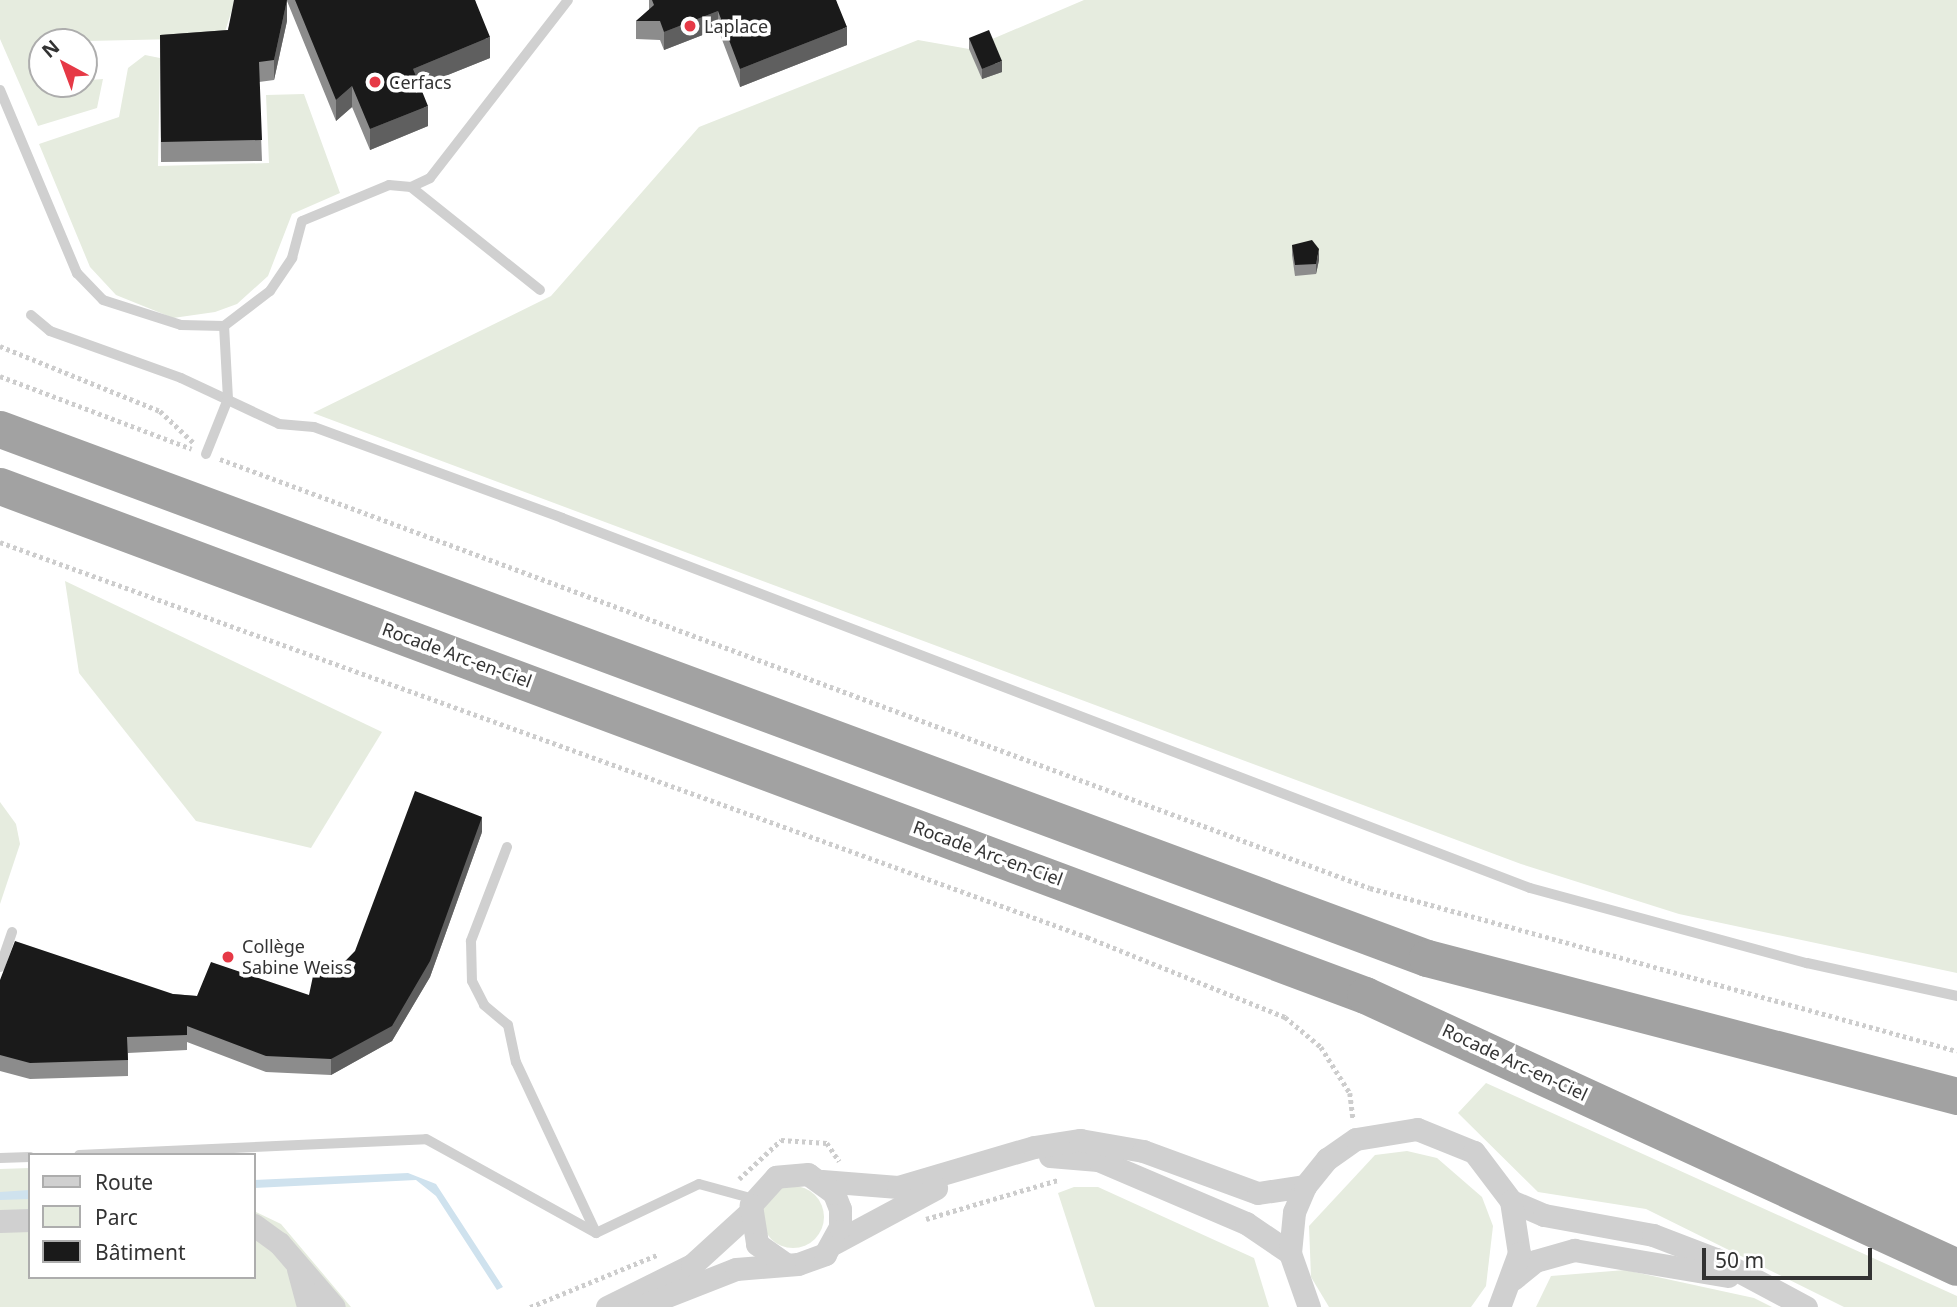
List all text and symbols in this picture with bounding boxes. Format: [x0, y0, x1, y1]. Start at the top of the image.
place label: Laplace [704, 15, 768, 37]
marker: Laplace [682, 18, 698, 34]
north arrow [28, 28, 98, 98]
text: N [36, 34, 65, 64]
place label: Cerfacs [389, 71, 452, 93]
marker: Cerfacs [367, 74, 383, 90]
street label: Rocade Arc-en-Ciel [379, 618, 535, 692]
street label: Rocade Arc-en-Ciel [910, 816, 1066, 890]
place label: Collège Sabine Weiss [242, 936, 352, 978]
marker: Collège Sabine Weiss [220, 949, 236, 965]
street label: Rocade Arc-en-Ciel [1439, 1019, 1591, 1105]
legend [28, 1153, 256, 1279]
text: Route [95, 1168, 153, 1196]
text: Parc [95, 1203, 138, 1231]
scale bar [1705, 1234, 1875, 1278]
text: Bâtiment [95, 1238, 185, 1266]
text: 50 m [1715, 1246, 1764, 1274]

